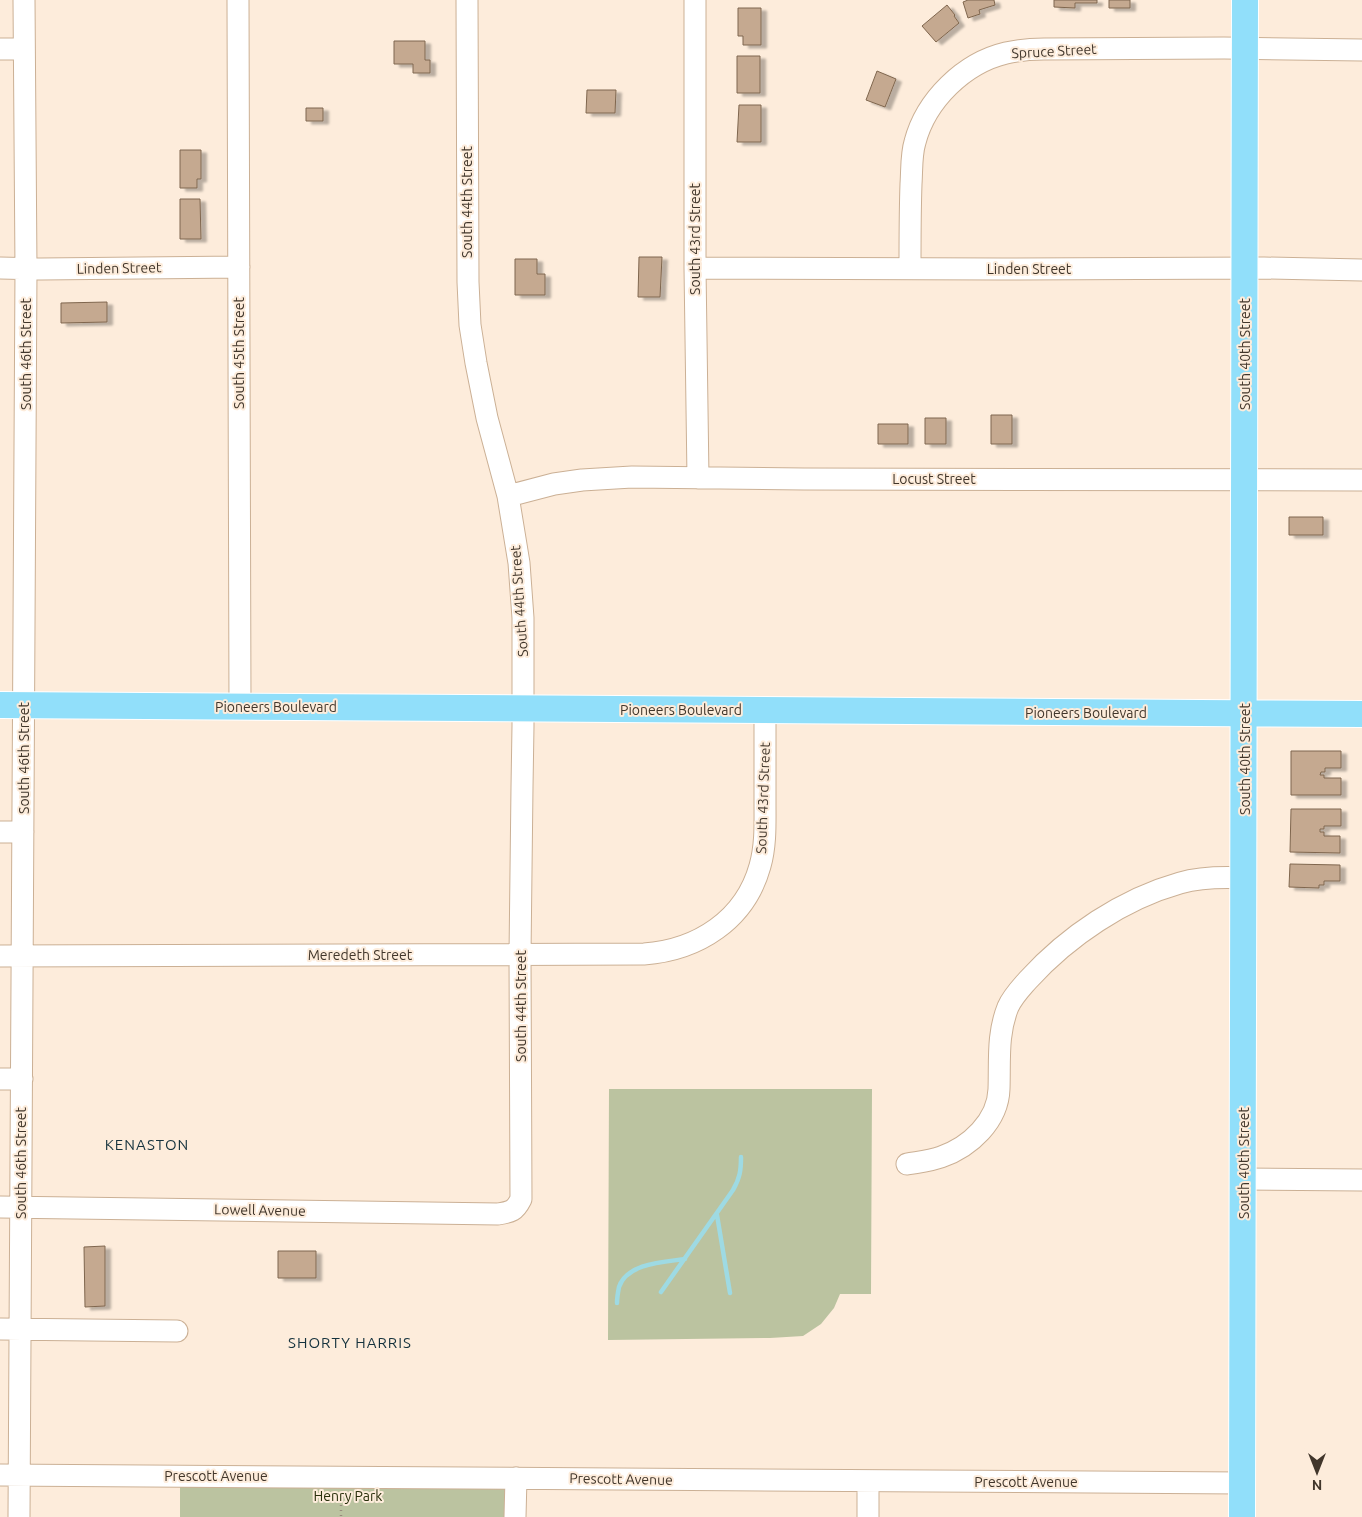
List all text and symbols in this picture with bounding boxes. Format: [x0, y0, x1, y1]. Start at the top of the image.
street label: Spruce Street [1011, 41, 1098, 61]
street label: South 44th Street [459, 146, 475, 258]
street label: South 43rd Street [687, 183, 703, 295]
street label: Linden Street [76, 259, 162, 277]
street label: Linden Street [987, 261, 1072, 277]
street label: South 45th Street [231, 297, 247, 409]
street label: South 46th Street [18, 298, 34, 410]
street label: South 40th Street [1237, 298, 1253, 410]
street label: Locust Street [892, 471, 976, 487]
street label: South 44th Street [507, 544, 531, 657]
street label: Pioneers Boulevard [215, 699, 337, 715]
street label: South 46th Street [16, 702, 32, 814]
street label: Pioneers Boulevard [620, 702, 742, 718]
street label: South 40th Street [1237, 703, 1253, 815]
street label: Pioneers Boulevard [1025, 705, 1147, 721]
street label: South 43rd Street [753, 741, 773, 854]
street label: Meredeth Street [308, 947, 413, 963]
street label: South 44th Street [513, 950, 529, 1062]
street label: South 46th Street [13, 1107, 29, 1219]
street label: South 40th Street [1236, 1107, 1252, 1219]
district label: KENASTON [105, 1136, 189, 1153]
street label: Lowell Avenue [214, 1201, 306, 1219]
district label: SHORTY HARRIS [288, 1334, 412, 1351]
north arrow [1292, 1447, 1342, 1497]
street label: Prescott Avenue [164, 1468, 268, 1484]
street label: Prescott Avenue [569, 1470, 673, 1488]
street label: Prescott Avenue [974, 1474, 1078, 1490]
text: N [1312, 1477, 1322, 1493]
park label: Henry Park [314, 1488, 382, 1504]

